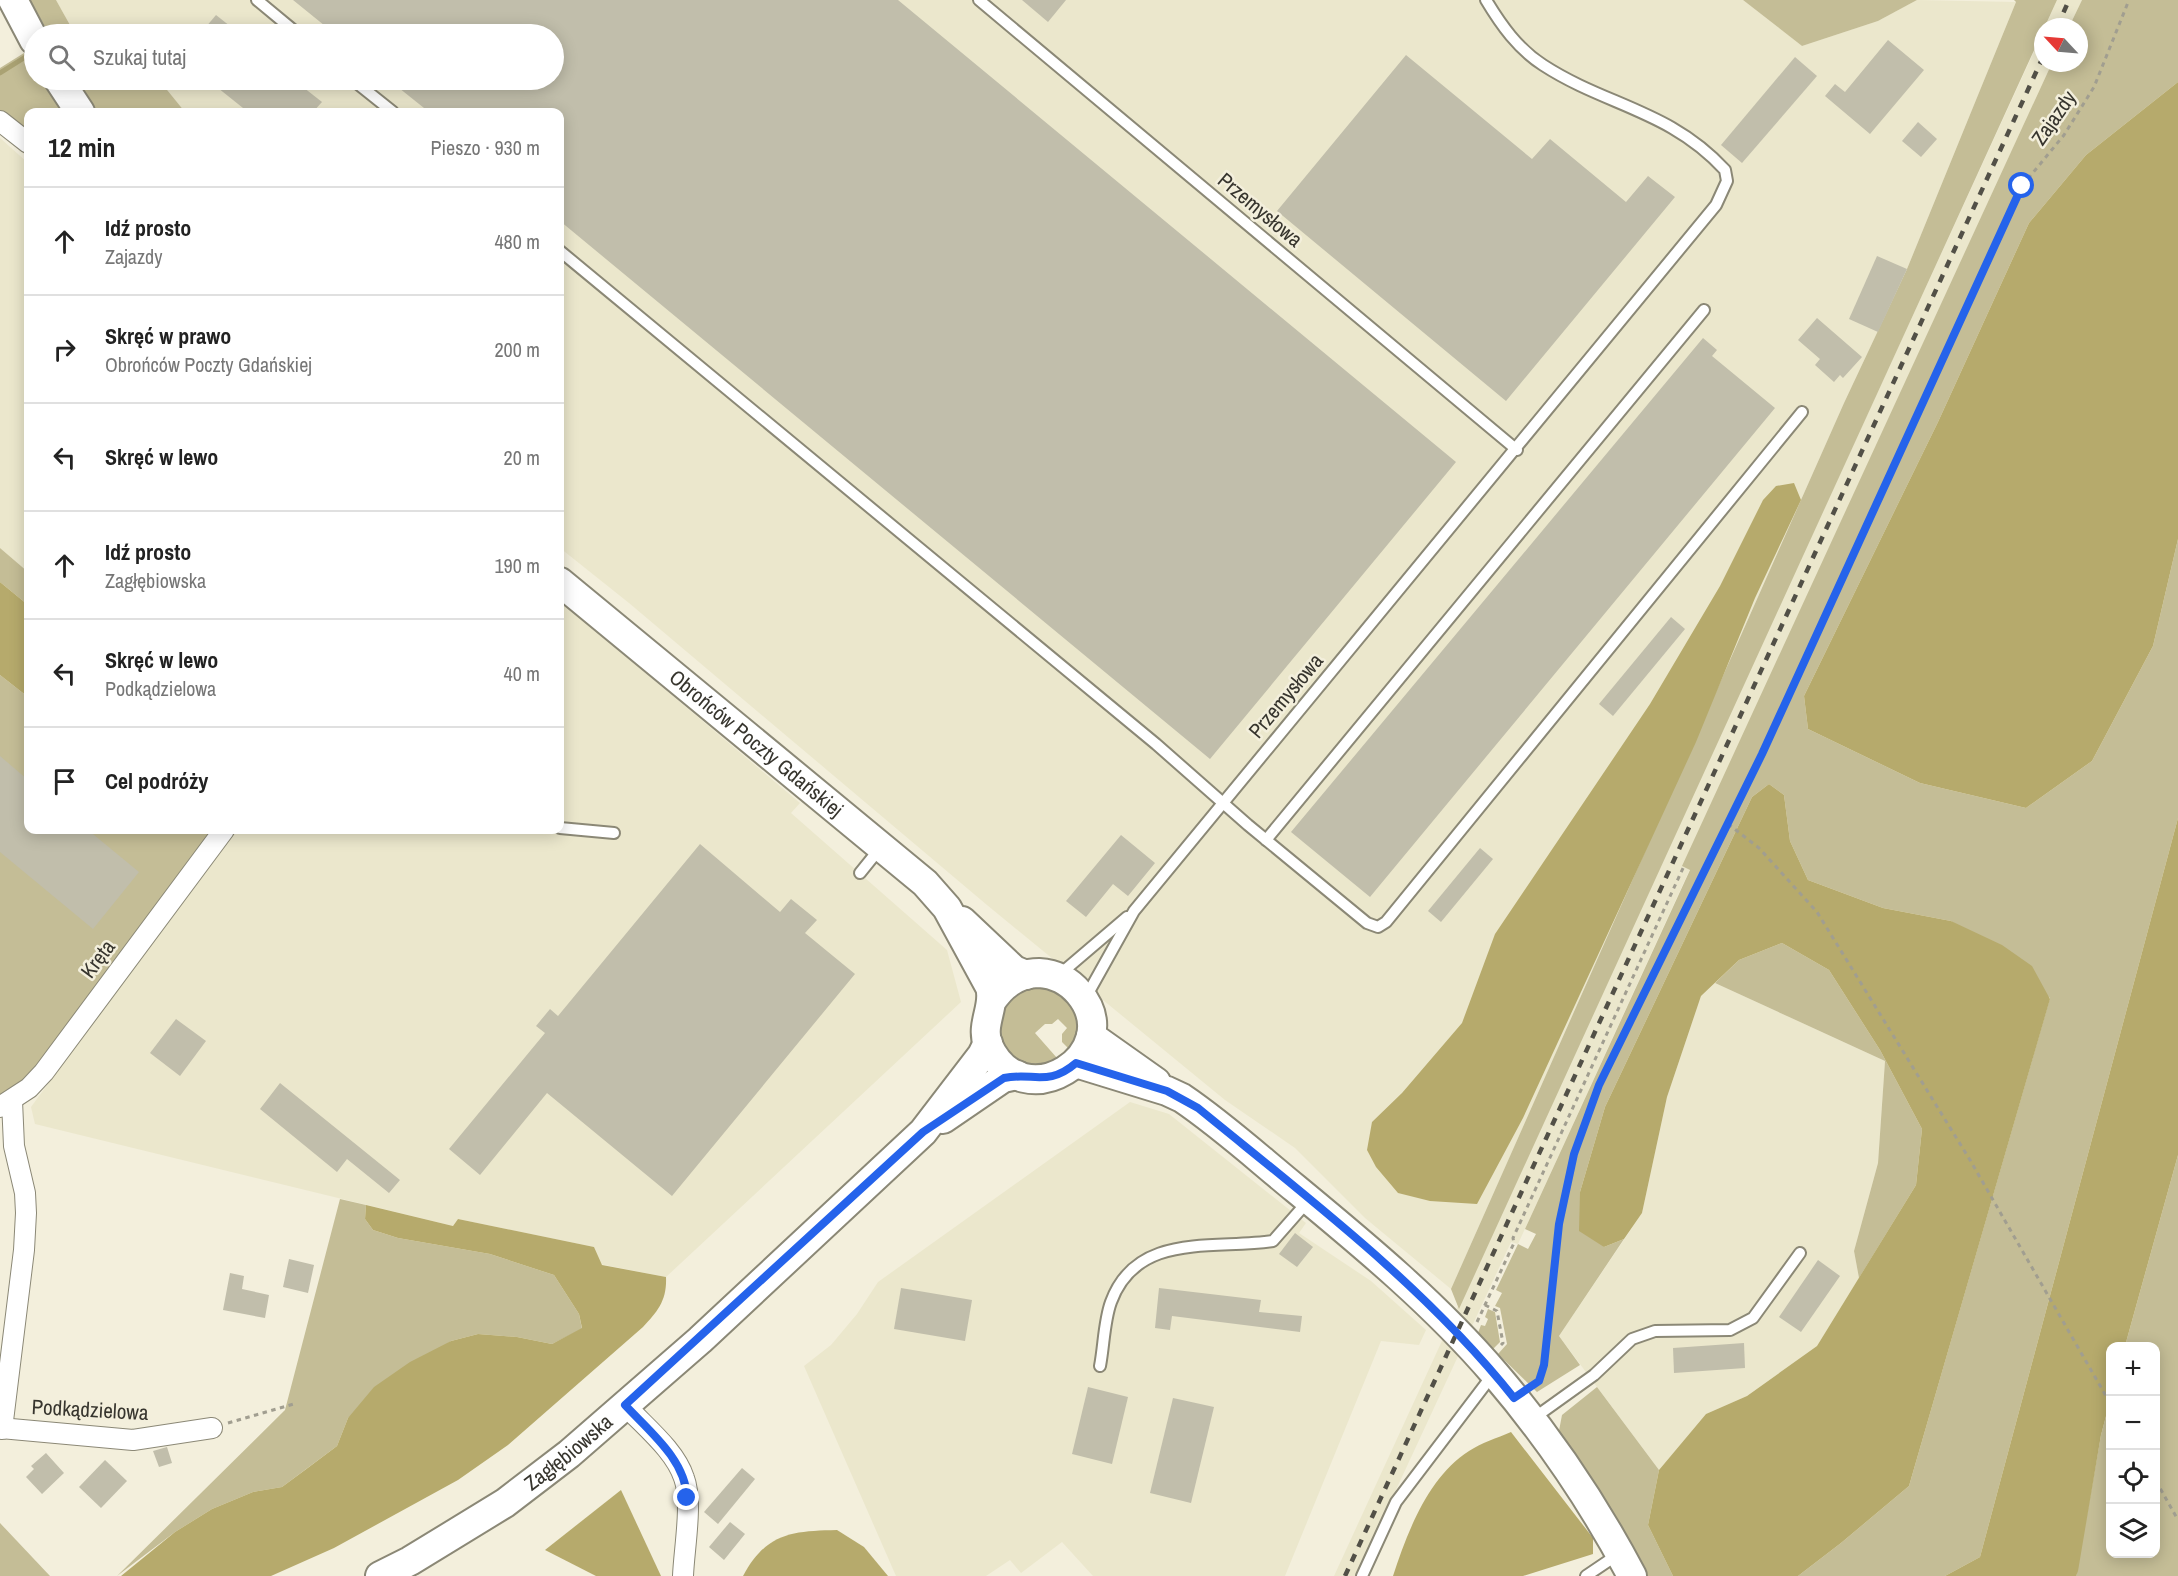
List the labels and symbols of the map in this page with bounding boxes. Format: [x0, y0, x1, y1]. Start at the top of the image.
north arrow [2034, 18, 2088, 72]
street label: Zajazdy [2024, 84, 2083, 151]
street label: Przemysłowa [1212, 166, 1309, 254]
route start [2008, 172, 2034, 198]
street label: Przemysłowa [1242, 647, 1330, 744]
street label: Obrońców Poczty Gdańskiej [663, 663, 849, 824]
street label: Kręta [74, 933, 122, 984]
street label: Podkądzielowa [31, 1392, 150, 1427]
street label: Zagłębiowska [518, 1407, 619, 1497]
route end [673, 1484, 699, 1510]

